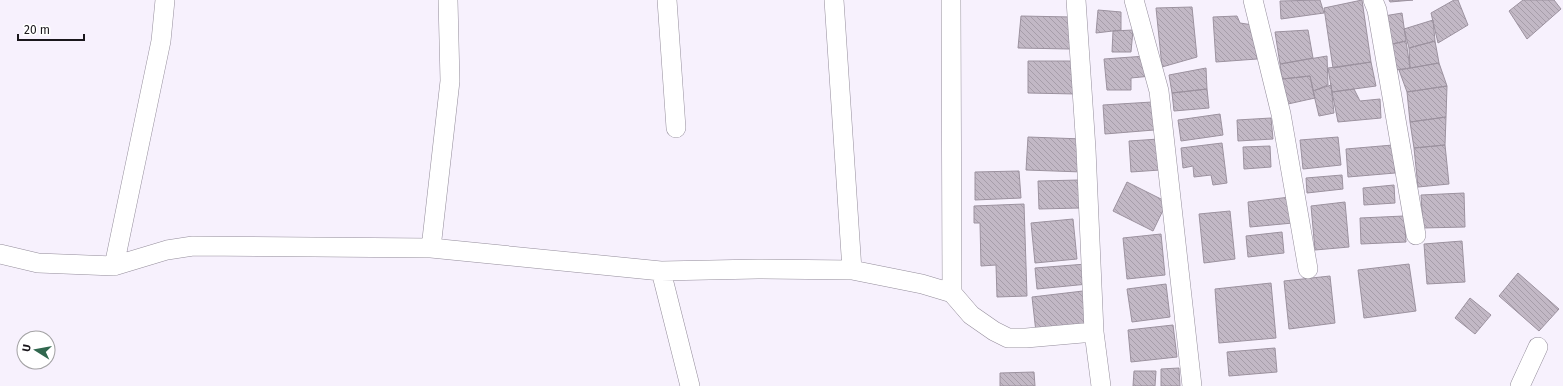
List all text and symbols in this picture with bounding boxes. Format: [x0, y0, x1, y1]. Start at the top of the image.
scale bar [18, 16, 84, 42]
text: 20 m [24, 23, 50, 37]
north arrow [16, 330, 56, 370]
text: U [20, 343, 34, 353]

